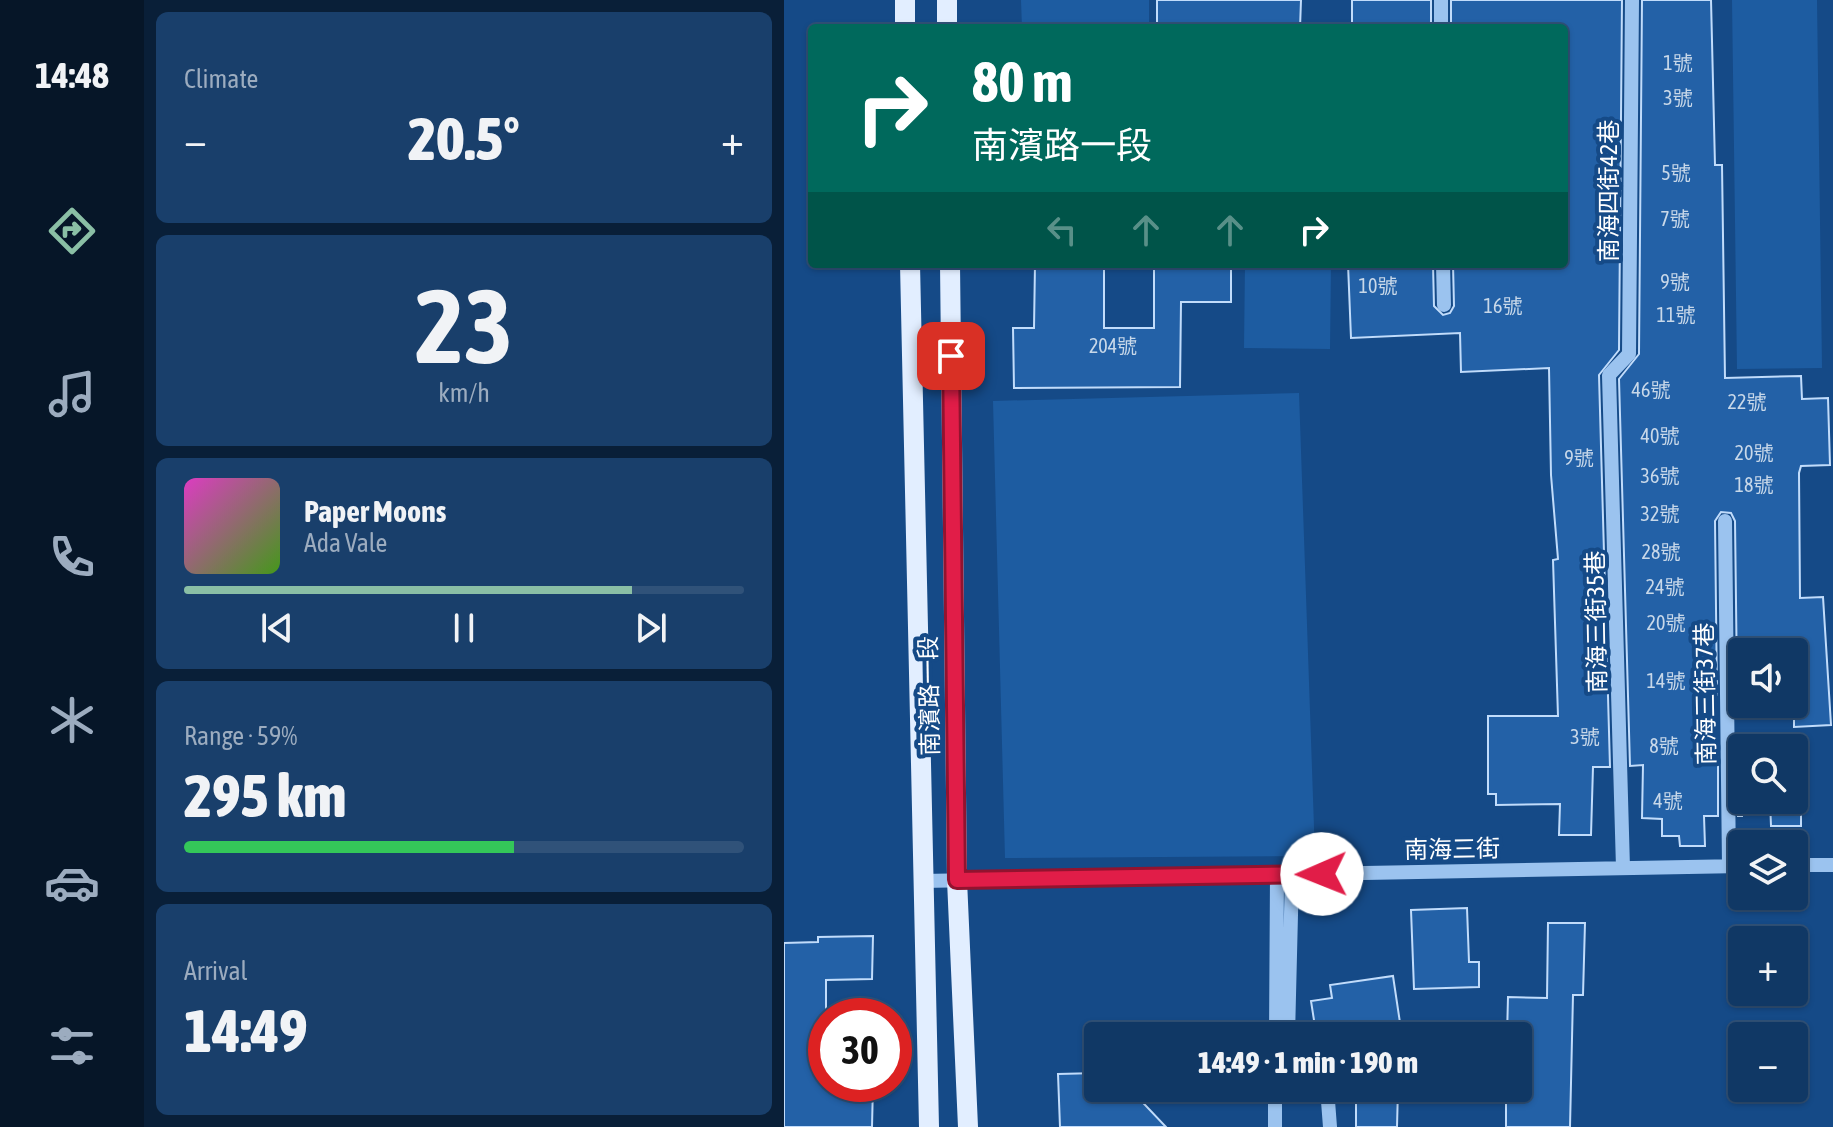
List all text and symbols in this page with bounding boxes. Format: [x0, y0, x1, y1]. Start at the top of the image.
text: 80 m [972, 50, 1073, 114]
house number: 1號 [1663, 51, 1693, 74]
text: 14:48 [35, 54, 109, 96]
icon: right [840, 56, 944, 160]
text: Climate [184, 64, 258, 94]
house number: 3號 [1663, 86, 1693, 109]
text: 20.5° [408, 104, 520, 173]
text: − [184, 114, 207, 164]
text: + [721, 114, 744, 164]
street label: 南海四街42巷 [1595, 120, 1622, 262]
text: 南濱路一段 [972, 124, 1152, 166]
house number: 5號 [1661, 161, 1691, 184]
icon: directions [44, 203, 100, 259]
house number: 7號 [1660, 207, 1690, 230]
icon: left [1040, 208, 1084, 252]
icon: ahead [1124, 208, 1168, 252]
icon: ahead [1208, 208, 1252, 252]
icon: right [1292, 208, 1336, 252]
text: 23 [415, 266, 513, 385]
house number: 9號 [1660, 270, 1690, 293]
house number: 10號 [1359, 274, 1397, 297]
house number: 16號 [1484, 294, 1522, 317]
house number: 11號 [1657, 303, 1695, 326]
pin [917, 322, 985, 390]
icon: arrive [929, 334, 973, 378]
house number: 204號 [1089, 334, 1137, 357]
icon: music [44, 366, 100, 422]
text: km/h [438, 378, 490, 408]
house number: 46號 [1632, 378, 1670, 401]
house number: 22號 [1728, 390, 1766, 413]
house number: 40號 [1641, 424, 1679, 447]
house number: 20號 [1735, 441, 1773, 464]
house number: 9號 [1564, 446, 1594, 469]
house number: 36號 [1641, 464, 1679, 487]
house number: 18號 [1735, 473, 1773, 496]
text: Paper Moons [304, 494, 446, 528]
house number: 32號 [1641, 502, 1679, 525]
text: Ada Vale [304, 528, 387, 558]
icon: phone [44, 529, 100, 585]
house number: 28號 [1642, 540, 1680, 563]
street label: 南海三街35巷 [1581, 550, 1611, 694]
house number: 24號 [1646, 575, 1684, 598]
icon: previous [255, 606, 299, 650]
icon: pause [442, 606, 486, 650]
icon: next [629, 606, 673, 650]
house number: 20號 [1647, 611, 1685, 634]
street label: 南海三街37巷 [1690, 622, 1720, 766]
street label: 南濱路一段 [914, 636, 944, 756]
map controls [1728, 638, 1808, 1102]
button: sound [1728, 638, 1808, 718]
house number: 14號 [1647, 669, 1685, 692]
icon: climate [44, 692, 100, 748]
text: Range · 59% [184, 721, 297, 751]
house number: 3號 [1570, 725, 1600, 748]
house number: 8號 [1649, 734, 1679, 757]
button: search [1728, 734, 1808, 814]
text: 295 km [184, 761, 346, 830]
house number: 4號 [1653, 789, 1683, 812]
button: layers [1728, 830, 1808, 910]
position arrow [1280, 832, 1364, 916]
street label: 南海三街 [1404, 835, 1500, 863]
icon: car [44, 855, 100, 911]
button: + [1728, 926, 1808, 1006]
text: Arrival [184, 956, 248, 986]
text: 14:49 [184, 996, 307, 1065]
speed limit sign: 30 [808, 998, 912, 1102]
icon: filters [44, 1018, 100, 1074]
button: − [1728, 1022, 1808, 1102]
text: 14:49 · 1 min · 190 m [1198, 1045, 1418, 1079]

